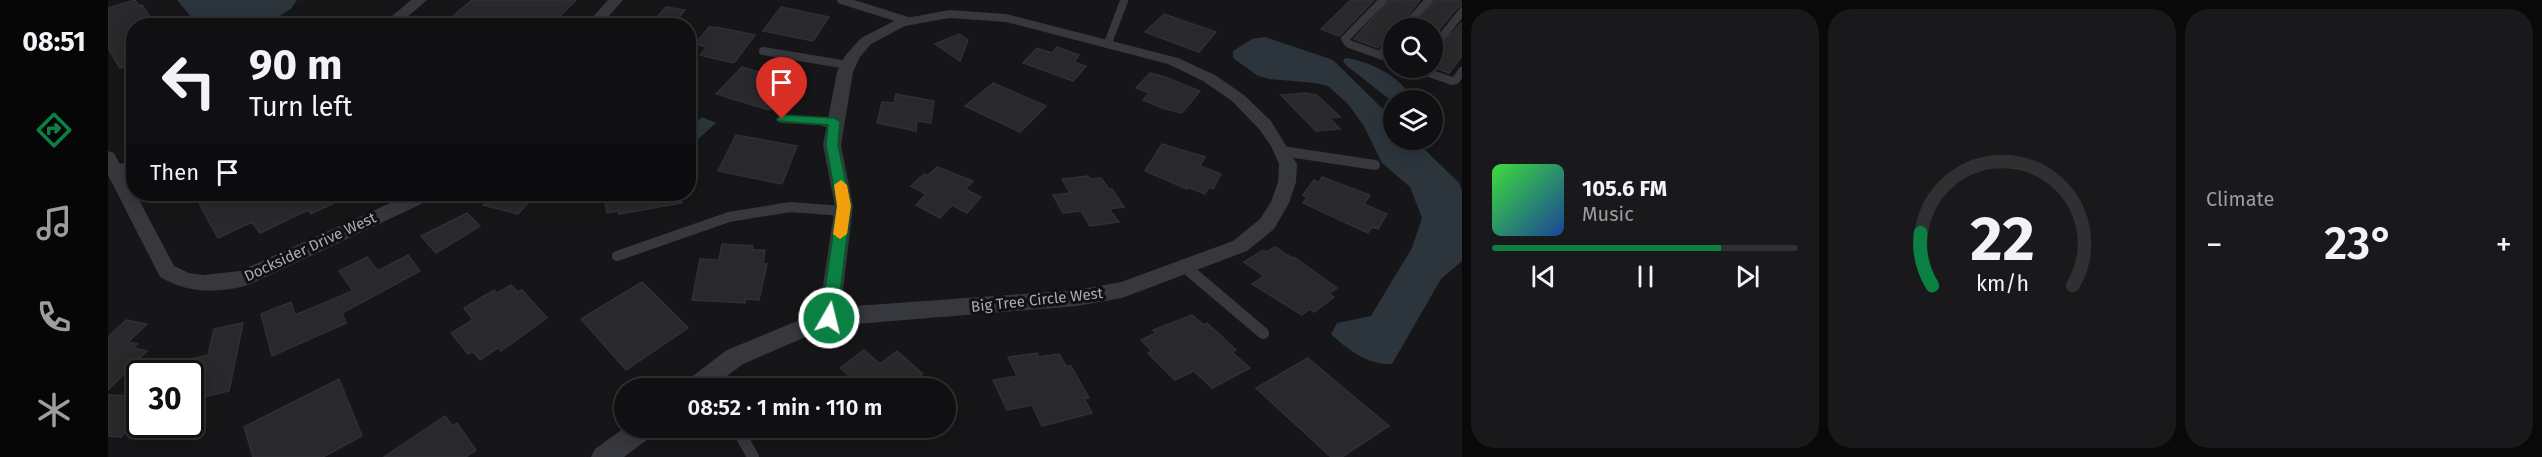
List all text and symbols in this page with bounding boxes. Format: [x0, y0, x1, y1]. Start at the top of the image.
map controls [1383, 18, 1443, 150]
button: search [1383, 18, 1443, 78]
text: 08:51 [22, 26, 86, 58]
text: 90 m [249, 40, 343, 90]
icon: left [150, 42, 228, 120]
pin [756, 57, 807, 119]
icon: arrive [765, 66, 798, 99]
button: layers [1383, 90, 1443, 150]
text: Turn left [249, 91, 352, 123]
icon: directions [33, 109, 75, 151]
icon: arrive [211, 156, 244, 189]
text: Then [150, 159, 199, 186]
text: 105.6 FM [1582, 175, 1667, 202]
text: Climate [2206, 187, 2274, 211]
icon: music [33, 202, 75, 244]
text: Music [1582, 202, 1634, 226]
text: 22 [1970, 202, 2034, 277]
street label: Docksider Drive West [241, 208, 379, 285]
text: 23° [2324, 217, 2394, 271]
text: − [2206, 225, 2223, 265]
text: + [2496, 225, 2512, 265]
icon: previous [1527, 260, 1560, 293]
icon: pause [1629, 260, 1662, 293]
icon: next [1731, 260, 1764, 293]
text: km/h [1975, 271, 2029, 297]
street label: Big Tree Circle West [970, 284, 1104, 316]
position arrow [797, 286, 861, 350]
icon: phone [33, 296, 75, 338]
speed limit sign: 30 [126, 360, 204, 438]
icon: climate [33, 389, 75, 431]
text: 08:52 · 1 min · 110 m [688, 394, 882, 421]

